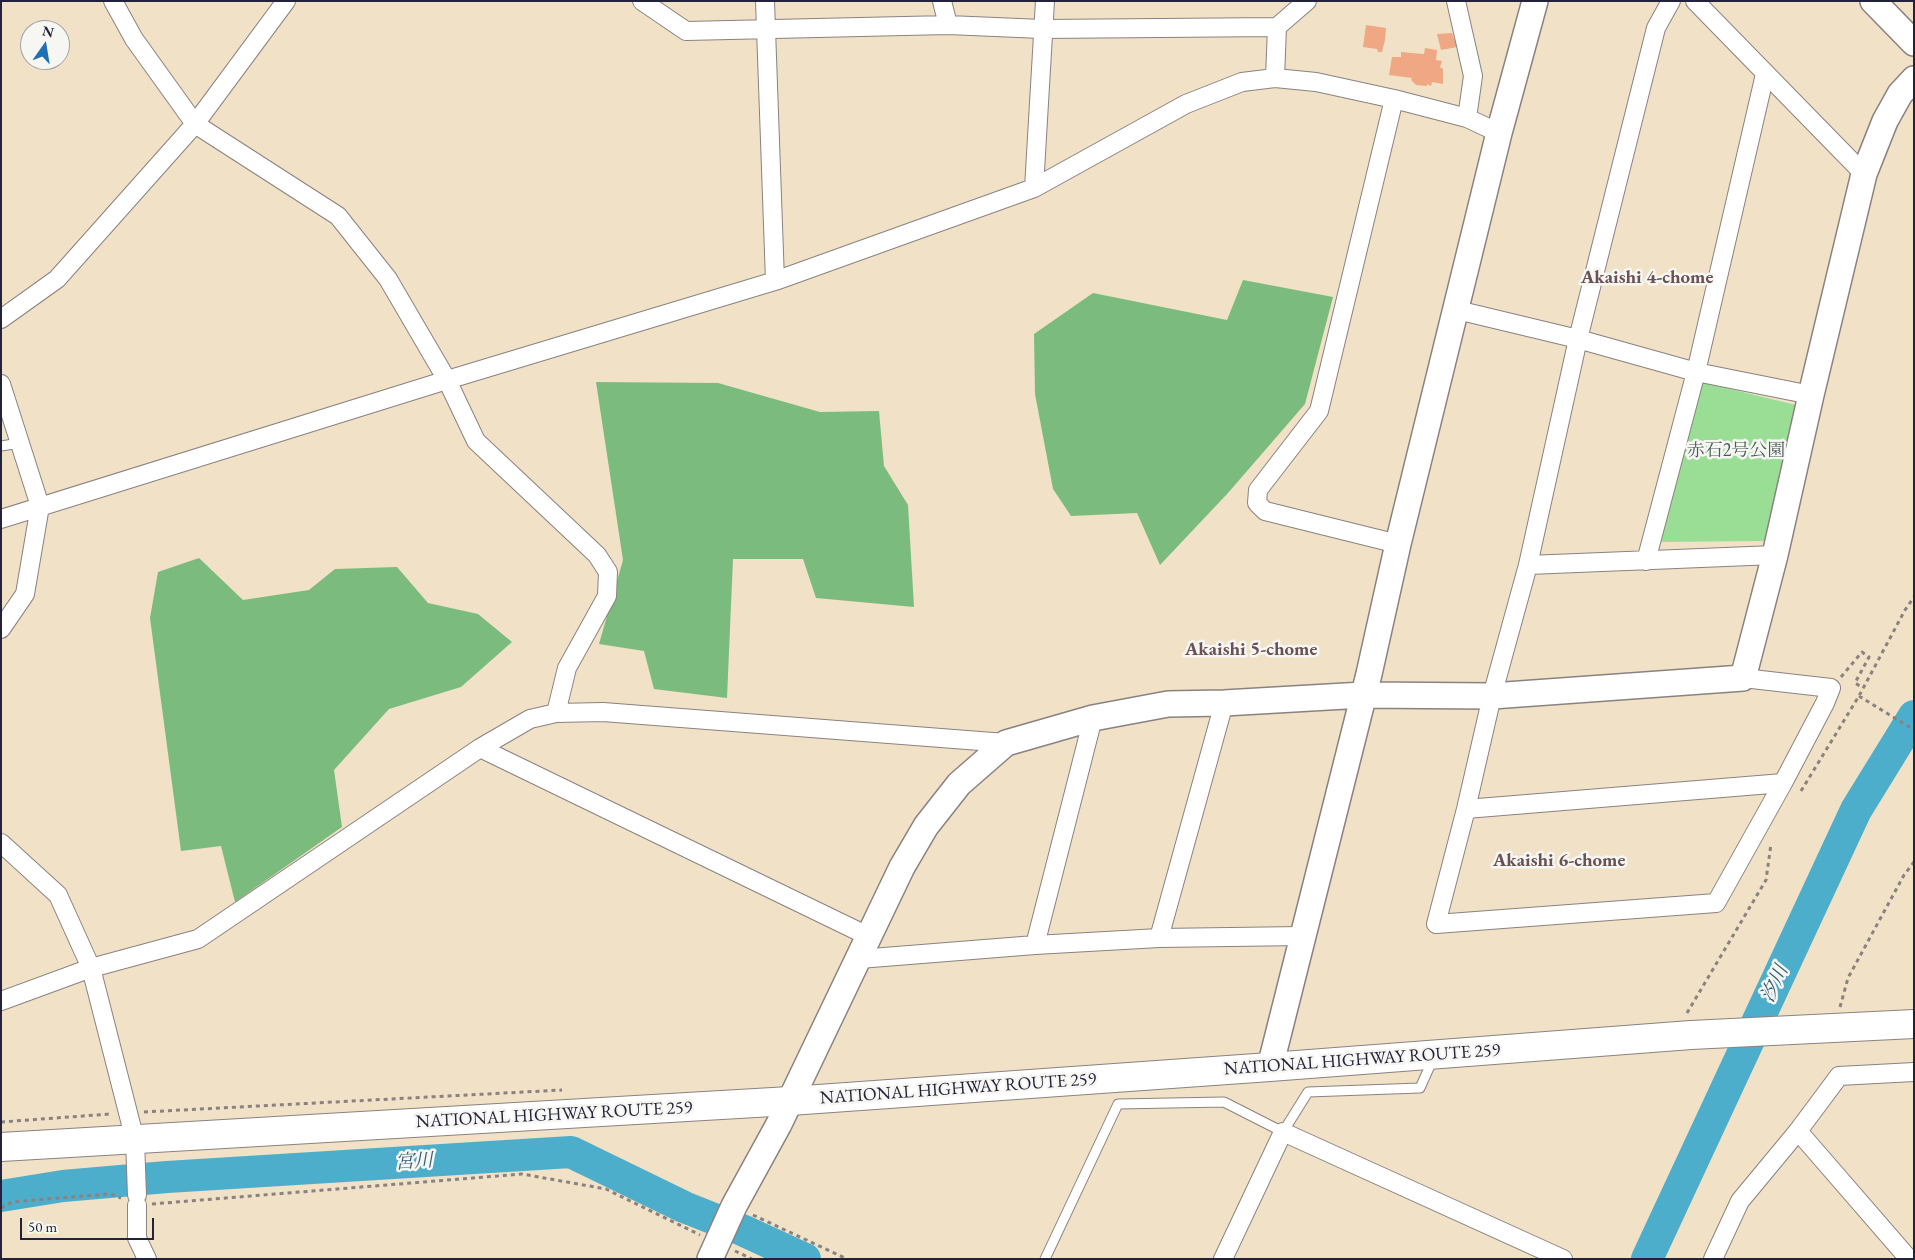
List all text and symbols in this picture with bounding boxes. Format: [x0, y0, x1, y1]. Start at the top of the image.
north arrow [20, 20, 70, 70]
text: N [41, 21, 56, 41]
district label: Akaishi 4-chome [1581, 267, 1713, 289]
park label: 赤石2号公園 [1687, 440, 1785, 462]
district label: Akaishi 5-chome [1185, 639, 1317, 661]
district label: Akaishi 6-chome [1493, 850, 1625, 872]
water label: 汐川 [1757, 962, 1793, 1006]
street label: NATIONAL HIGHWAY ROUTE 259 [1223, 1040, 1501, 1080]
street label: NATIONAL HIGHWAY ROUTE 259 [819, 1069, 1097, 1109]
street label: NATIONAL HIGHWAY ROUTE 259 [415, 1097, 693, 1133]
water label: 宮川 [394, 1149, 434, 1175]
scale bar [22, 1208, 156, 1240]
text: 50 m [28, 1217, 57, 1236]

